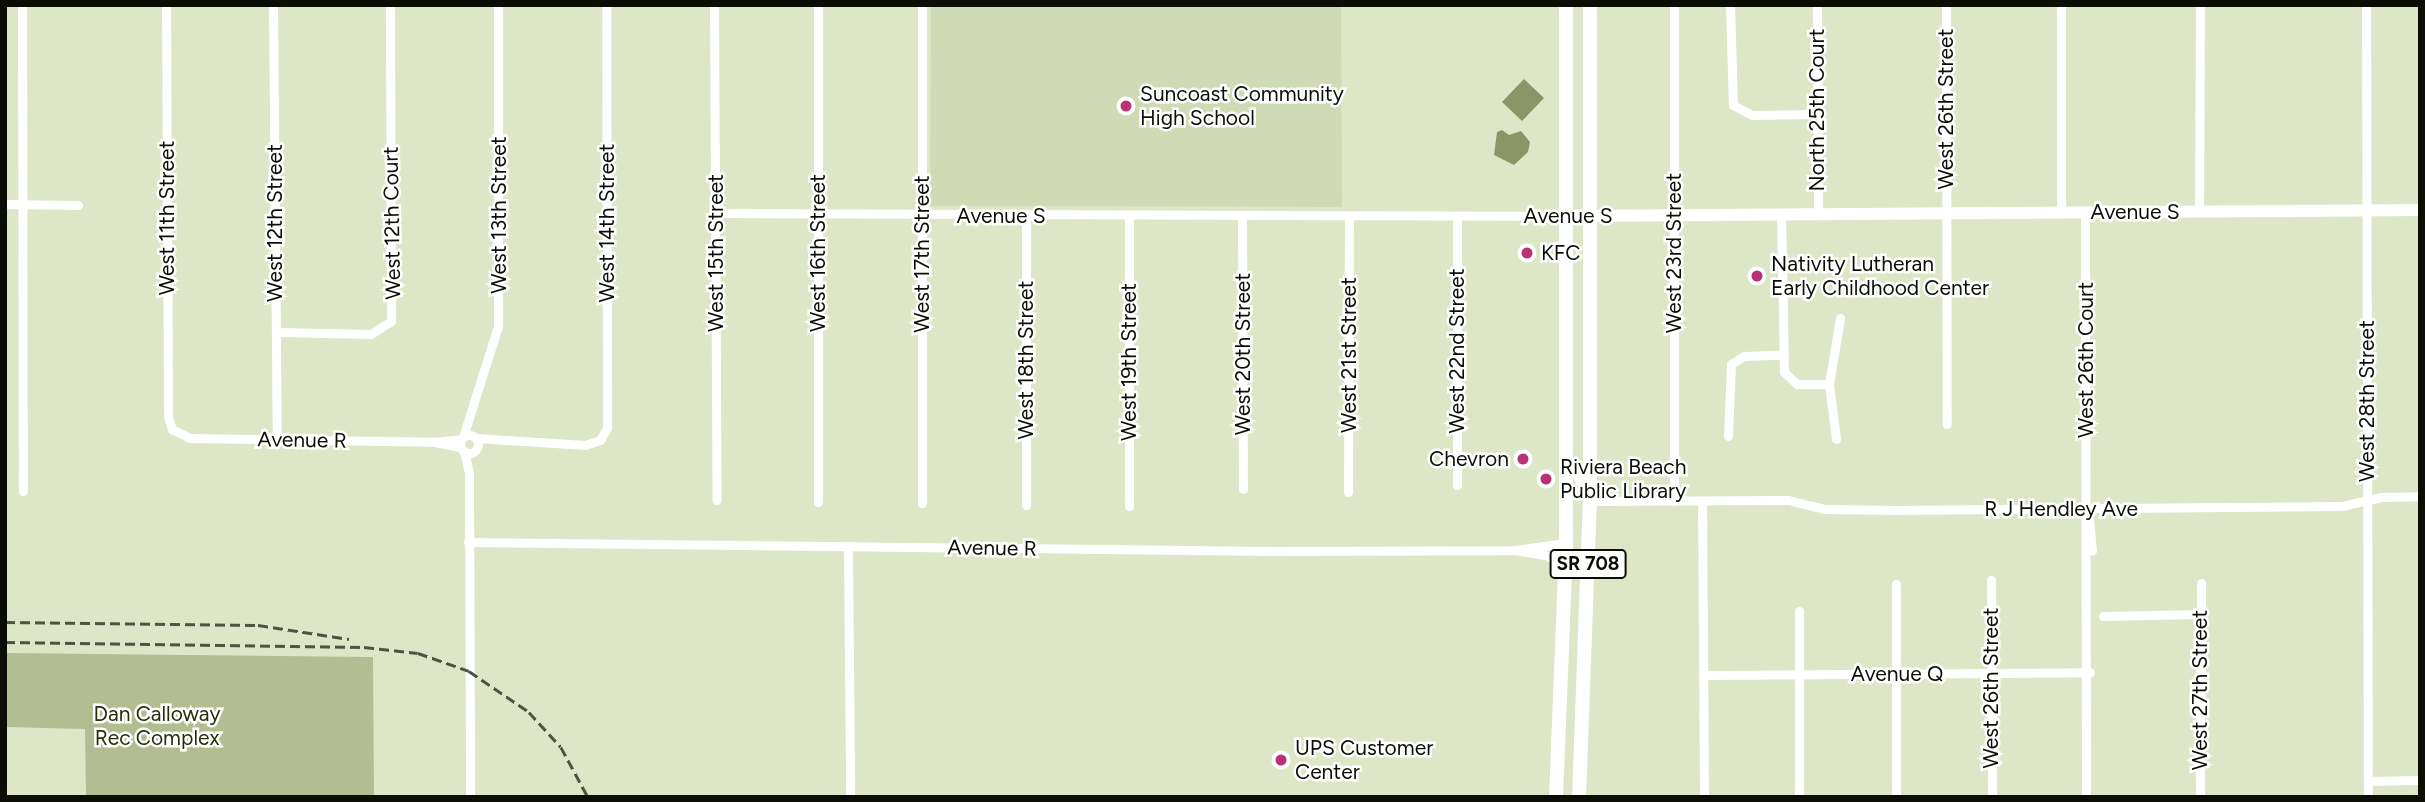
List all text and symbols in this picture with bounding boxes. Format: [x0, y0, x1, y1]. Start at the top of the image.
street label: North 25th Court [1804, 28, 1830, 192]
street label: West 26th Street [1933, 29, 1959, 189]
place label: Suncoast Community High School [1140, 81, 1344, 131]
marker: Suncoast Community High School [1118, 98, 1134, 114]
street label: West 13th Street [486, 136, 512, 294]
street label: West 11th Street [154, 141, 180, 295]
street label: West 14th Street [594, 143, 620, 303]
street label: West 12th Street [262, 144, 288, 302]
street label: West 12th Court [378, 146, 406, 300]
street label: West 23rd Street [1661, 173, 1687, 333]
street label: West 15th Street [703, 174, 729, 332]
street label: West 16th Street [805, 174, 831, 332]
street label: West 17th Street [909, 175, 935, 333]
street label: Avenue S [2090, 199, 2180, 225]
street label: Avenue S [956, 203, 1046, 229]
street label: Avenue S [1523, 203, 1613, 229]
place label: KFC [1541, 240, 1580, 266]
marker: KFC [1519, 245, 1535, 261]
place label: Nativity Lutheran Early Childhood Center [1771, 251, 1989, 301]
street label: West 22nd Street [1444, 268, 1470, 434]
marker: Nativity Lutheran Early Childhood Center [1749, 268, 1765, 284]
street label: West 20th Street [1230, 273, 1256, 435]
street label: West 21st Street [1336, 277, 1362, 433]
street label: West 18th Street [1013, 281, 1039, 439]
street label: West 26th Court [2073, 282, 2099, 438]
street label: West 19th Street [1116, 283, 1142, 441]
street label: West 28th Street [2354, 320, 2380, 482]
street label: Avenue R [257, 427, 347, 453]
place label: Chevron [1429, 446, 1509, 472]
marker: Chevron [1515, 451, 1531, 467]
place label: Riviera Beach Public Library [1560, 454, 1686, 504]
marker: Riviera Beach Public Library [1538, 471, 1554, 487]
street label: R J Hendley Ave [1984, 496, 2138, 522]
street label: Avenue R [947, 535, 1037, 561]
road number: SR 708 [1550, 548, 1626, 580]
street label: West 26th Street [1978, 608, 2004, 768]
street label: West 27th Street [2187, 610, 2213, 770]
street label: Avenue Q [1851, 661, 1943, 687]
park label: Dan Calloway Rec Complex [94, 701, 220, 751]
place label: UPS Customer Center [1295, 735, 1433, 785]
marker: UPS Customer Center [1273, 752, 1289, 768]

